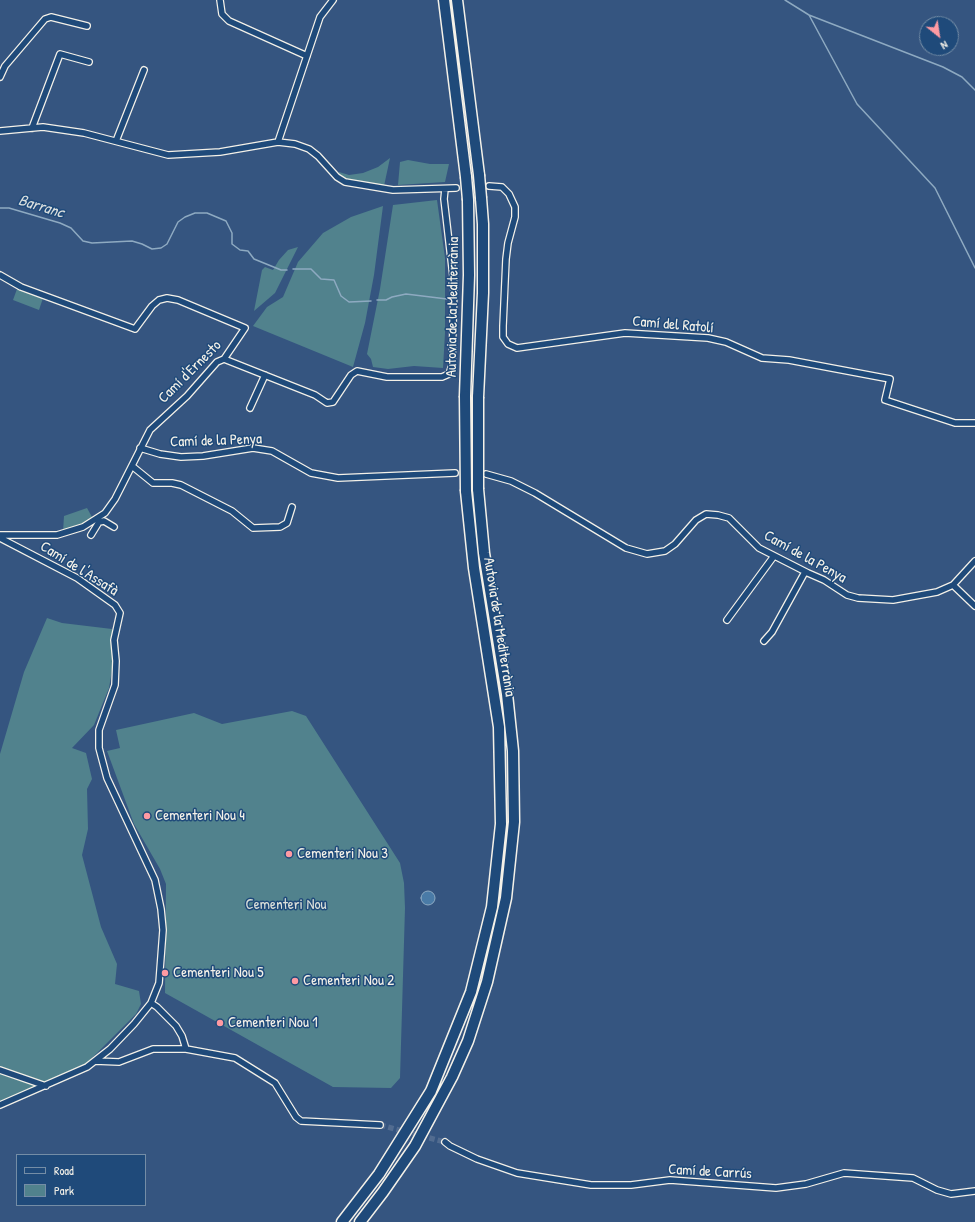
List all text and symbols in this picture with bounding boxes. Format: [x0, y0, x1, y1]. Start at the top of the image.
north arrow [919, 16, 959, 56]
text: N [938, 38, 951, 53]
water label: Barranc [16, 191, 66, 223]
street label: Autovia de la Mediterrània [443, 237, 463, 377]
street label: Camí del Ratolí [632, 312, 714, 338]
street label: Camí d'Ernesto [155, 337, 225, 407]
street label: Camí de la Penya [170, 430, 262, 452]
street label: Camí de la Penya [760, 527, 850, 587]
street label: Camí de l'Assafà [37, 538, 121, 600]
street label: Autovia de la Mediterrània [479, 556, 519, 698]
place label: Cementeri Nou 4 [155, 807, 245, 825]
marker: Cementeri Nou 4 [142, 811, 152, 821]
place label: Cementeri Nou 3 [297, 845, 388, 863]
marker: Cementeri Nou 3 [284, 849, 294, 859]
park label: Cementeri Nou [246, 896, 326, 914]
place label: Cementeri Nou 5 [173, 964, 264, 982]
marker: Cementeri Nou 5 [160, 968, 170, 978]
place label: Cementeri Nou 2 [303, 972, 394, 990]
marker: Cementeri Nou 2 [290, 976, 300, 986]
place label: Cementeri Nou 1 [228, 1014, 318, 1032]
marker: Cementeri Nou 1 [215, 1018, 225, 1028]
legend [16, 1154, 146, 1206]
street label: Camí de Carrús [668, 1161, 752, 1183]
text: Road [54, 1162, 74, 1179]
text: Park [54, 1182, 74, 1199]

